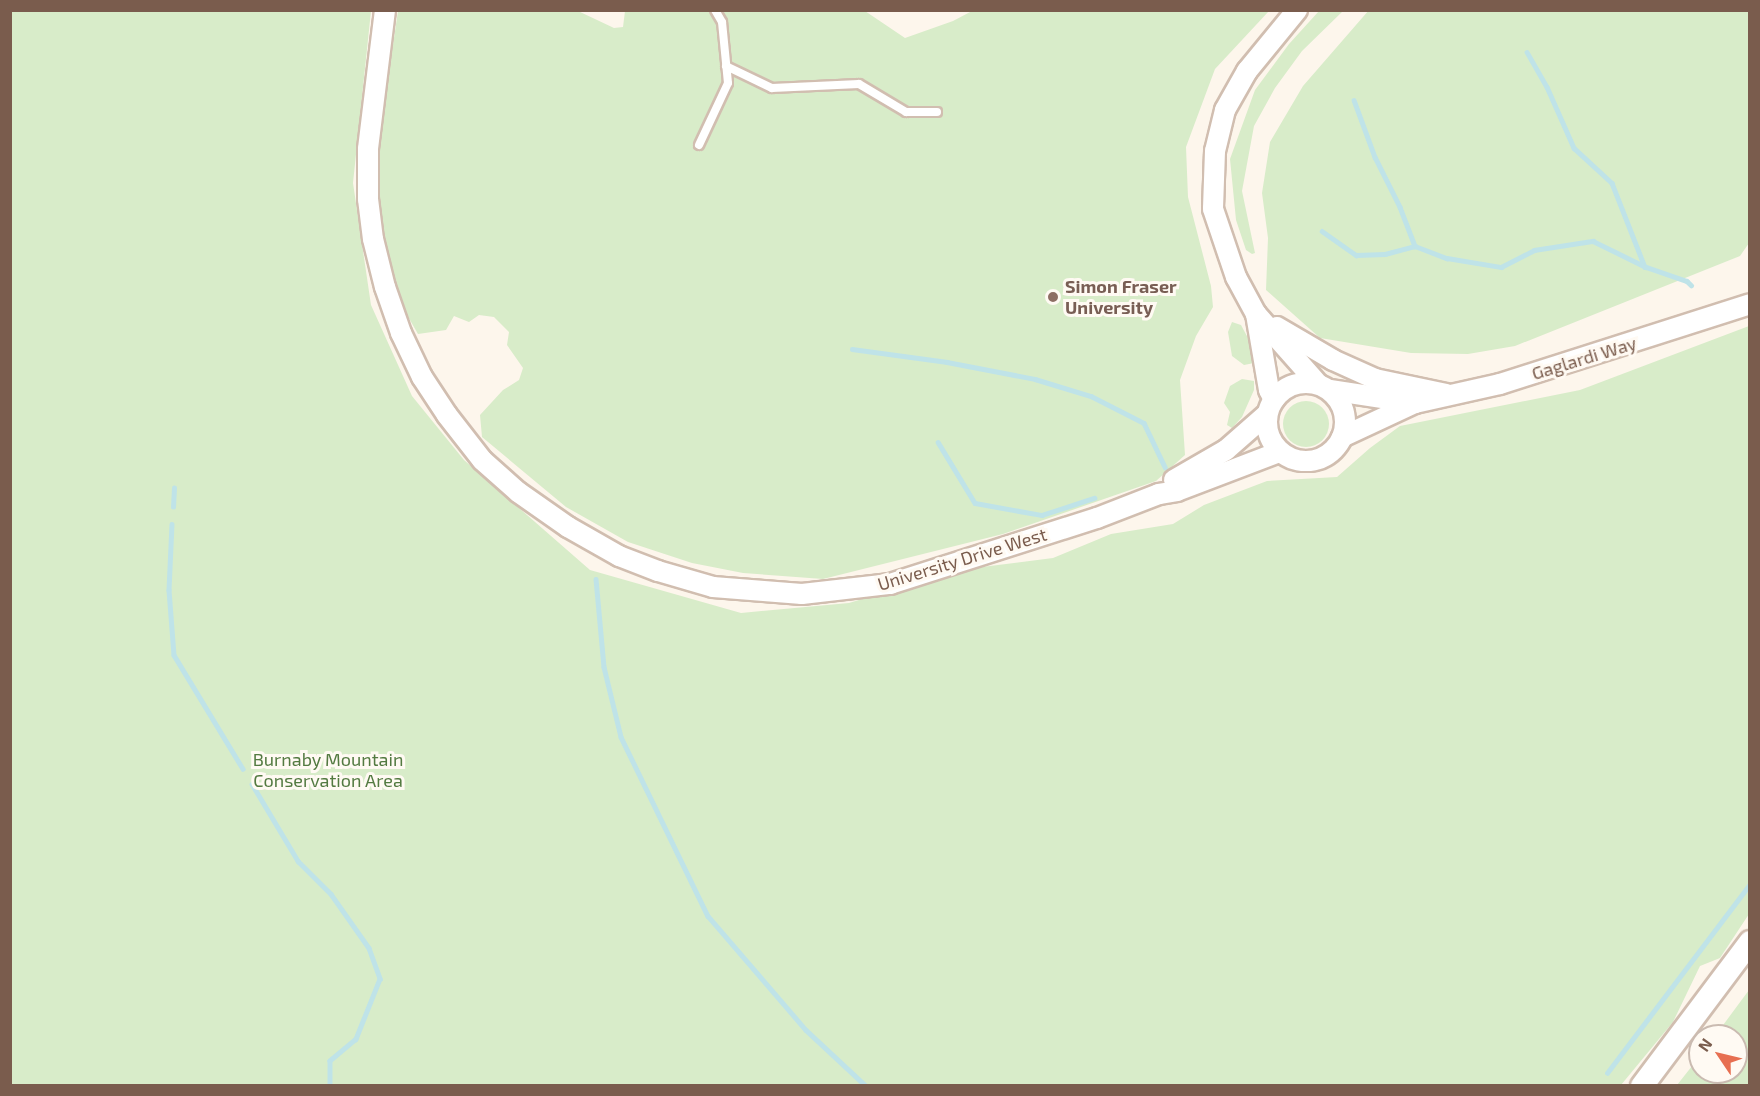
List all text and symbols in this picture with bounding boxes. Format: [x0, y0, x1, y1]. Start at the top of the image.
place label: Simon Fraser University [1065, 276, 1177, 318]
marker: Simon Fraser University [1046, 290, 1060, 304]
street label: Gaglardi Way [1529, 332, 1639, 384]
street label: University Drive West [875, 523, 1049, 595]
park label: Burnaby Mountain Conservation Area [252, 749, 404, 792]
north arrow [1688, 1024, 1748, 1084]
text: N [1693, 1034, 1716, 1055]

